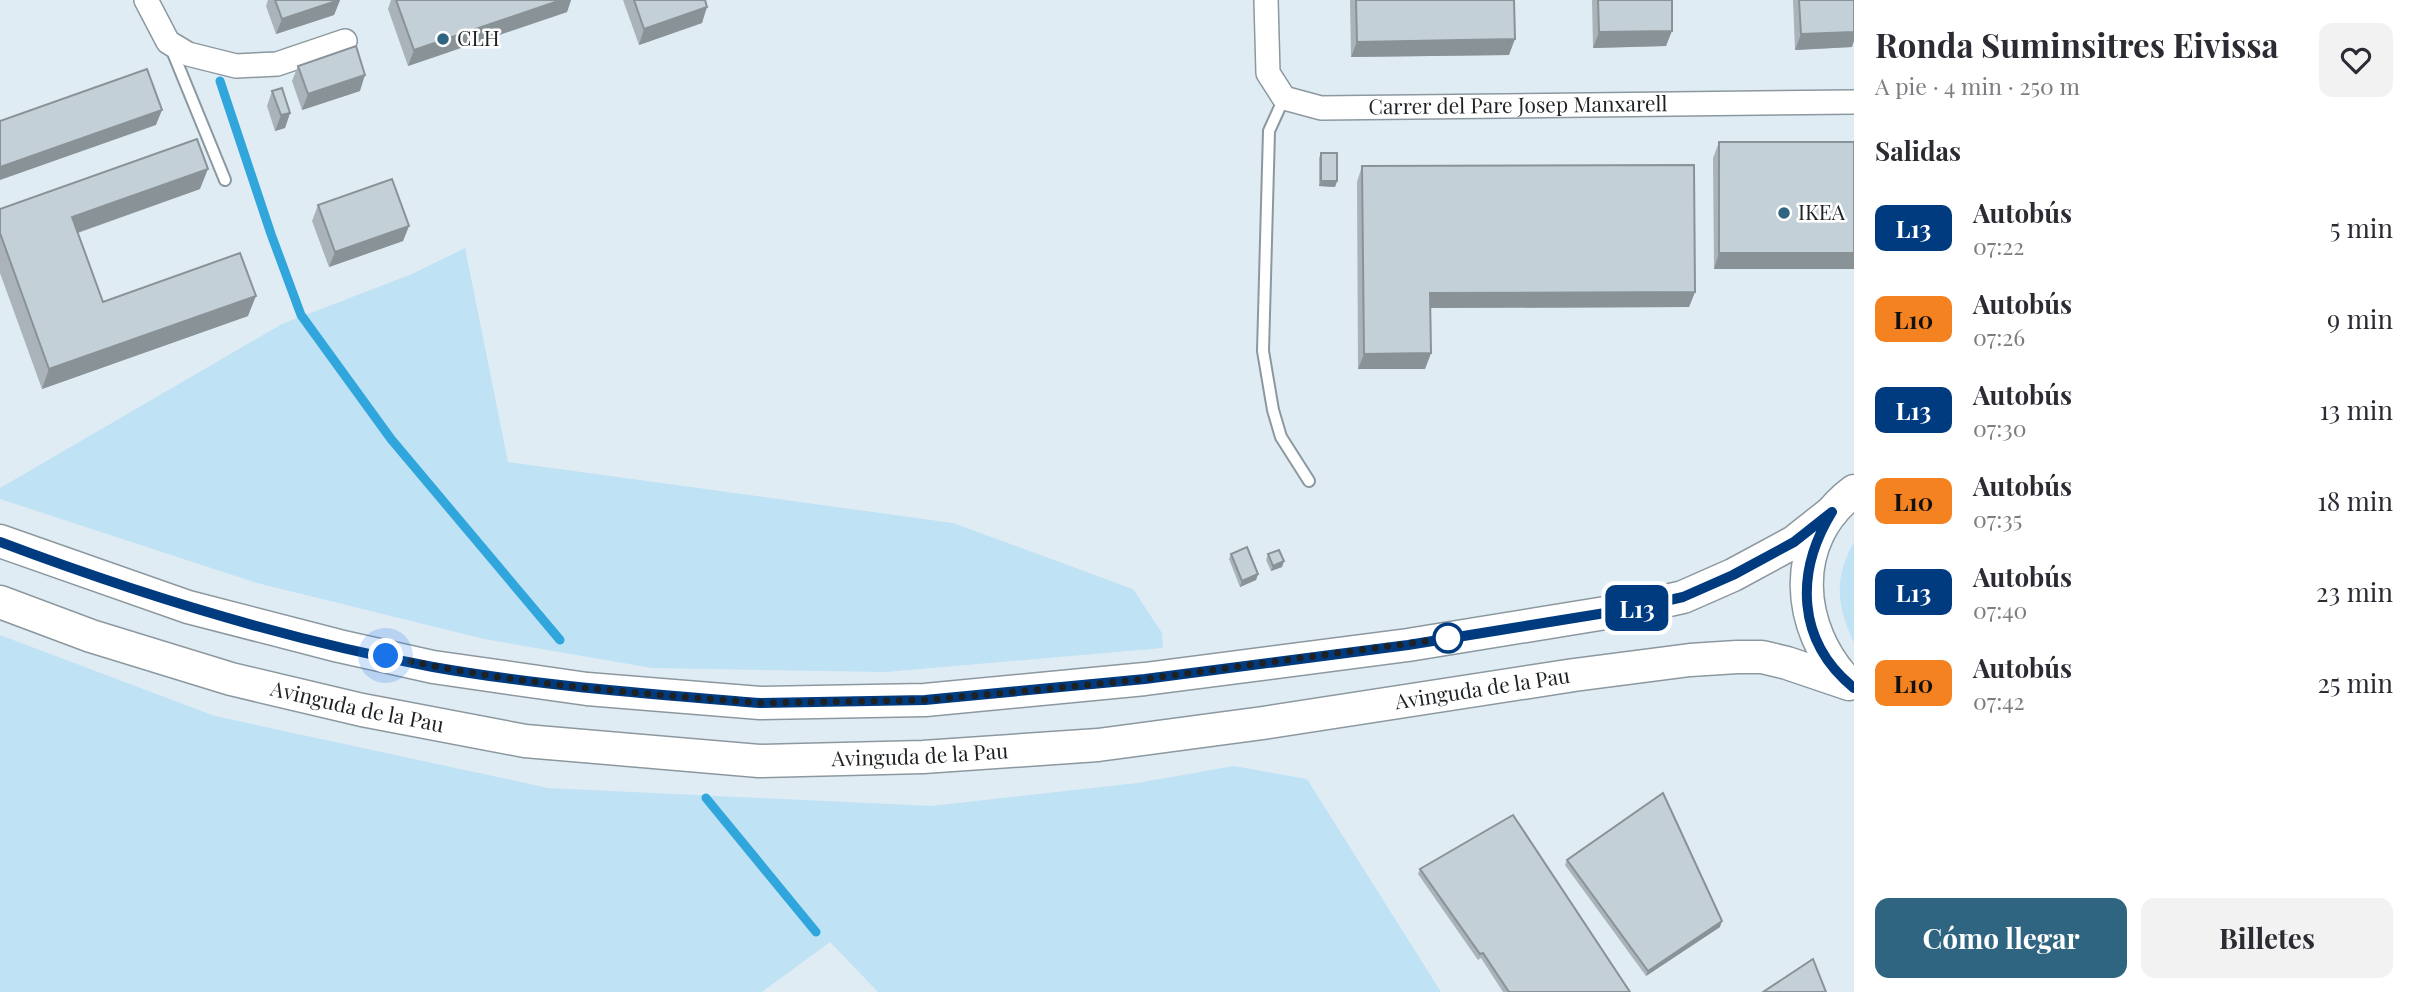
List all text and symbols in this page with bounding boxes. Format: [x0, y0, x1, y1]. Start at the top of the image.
text: Ronda Suminsitres Eivissa [1875, 22, 2279, 66]
place label: CLH [457, 23, 500, 51]
button: heart [2319, 23, 2393, 97]
marker: CLH [435, 31, 451, 47]
text: A pie · 4 min · 250 m [1875, 70, 2080, 101]
street label: Carrer del Pare Josep Manxarell [1368, 88, 1668, 119]
text: Salidas [1875, 133, 1961, 168]
text: Autobús [1973, 195, 2072, 230]
place label: IKEA [1798, 197, 1846, 225]
marker: IKEA [1776, 205, 1792, 221]
text: 5 min [2330, 210, 2393, 245]
text: L13 [1896, 212, 1931, 244]
text: 07:22 [1973, 230, 2024, 261]
text: Autobús [1973, 286, 2072, 321]
text: 9 min [2327, 301, 2393, 336]
text: L10 [1894, 303, 1933, 335]
text: 07:26 [1973, 321, 2025, 352]
text: Autobús [1973, 377, 2072, 412]
text: 13 min [2319, 392, 2393, 427]
text: L13 [1896, 394, 1931, 426]
text: 07:30 [1973, 412, 2026, 443]
text: Autobús [1973, 468, 2072, 503]
text: 18 min [2317, 483, 2393, 518]
text: L10 [1894, 485, 1933, 517]
text: 07:35 [1973, 503, 2022, 534]
text: Autobús [1973, 559, 2072, 594]
text: 23 min [2316, 574, 2393, 609]
text: L13 [1896, 576, 1931, 608]
line badge: L13 [1597, 585, 1677, 631]
text: L13 [1619, 592, 1655, 624]
text: 07:40 [1973, 594, 2027, 625]
unlabelled marker [1433, 623, 1463, 653]
your location [368, 638, 403, 673]
text: Autobús [1973, 650, 2072, 685]
street label: Avinguda de la Pau [1392, 660, 1572, 715]
text: 25 min [2317, 665, 2393, 700]
text: L10 [1894, 667, 1933, 699]
street label: Avinguda de la Pau [267, 673, 447, 737]
text: 07:42 [1973, 685, 2025, 716]
street label: Avinguda de la Pau [830, 735, 1009, 771]
button: Cómo llegar [1875, 898, 2127, 978]
button: Billetes [2141, 898, 2393, 978]

